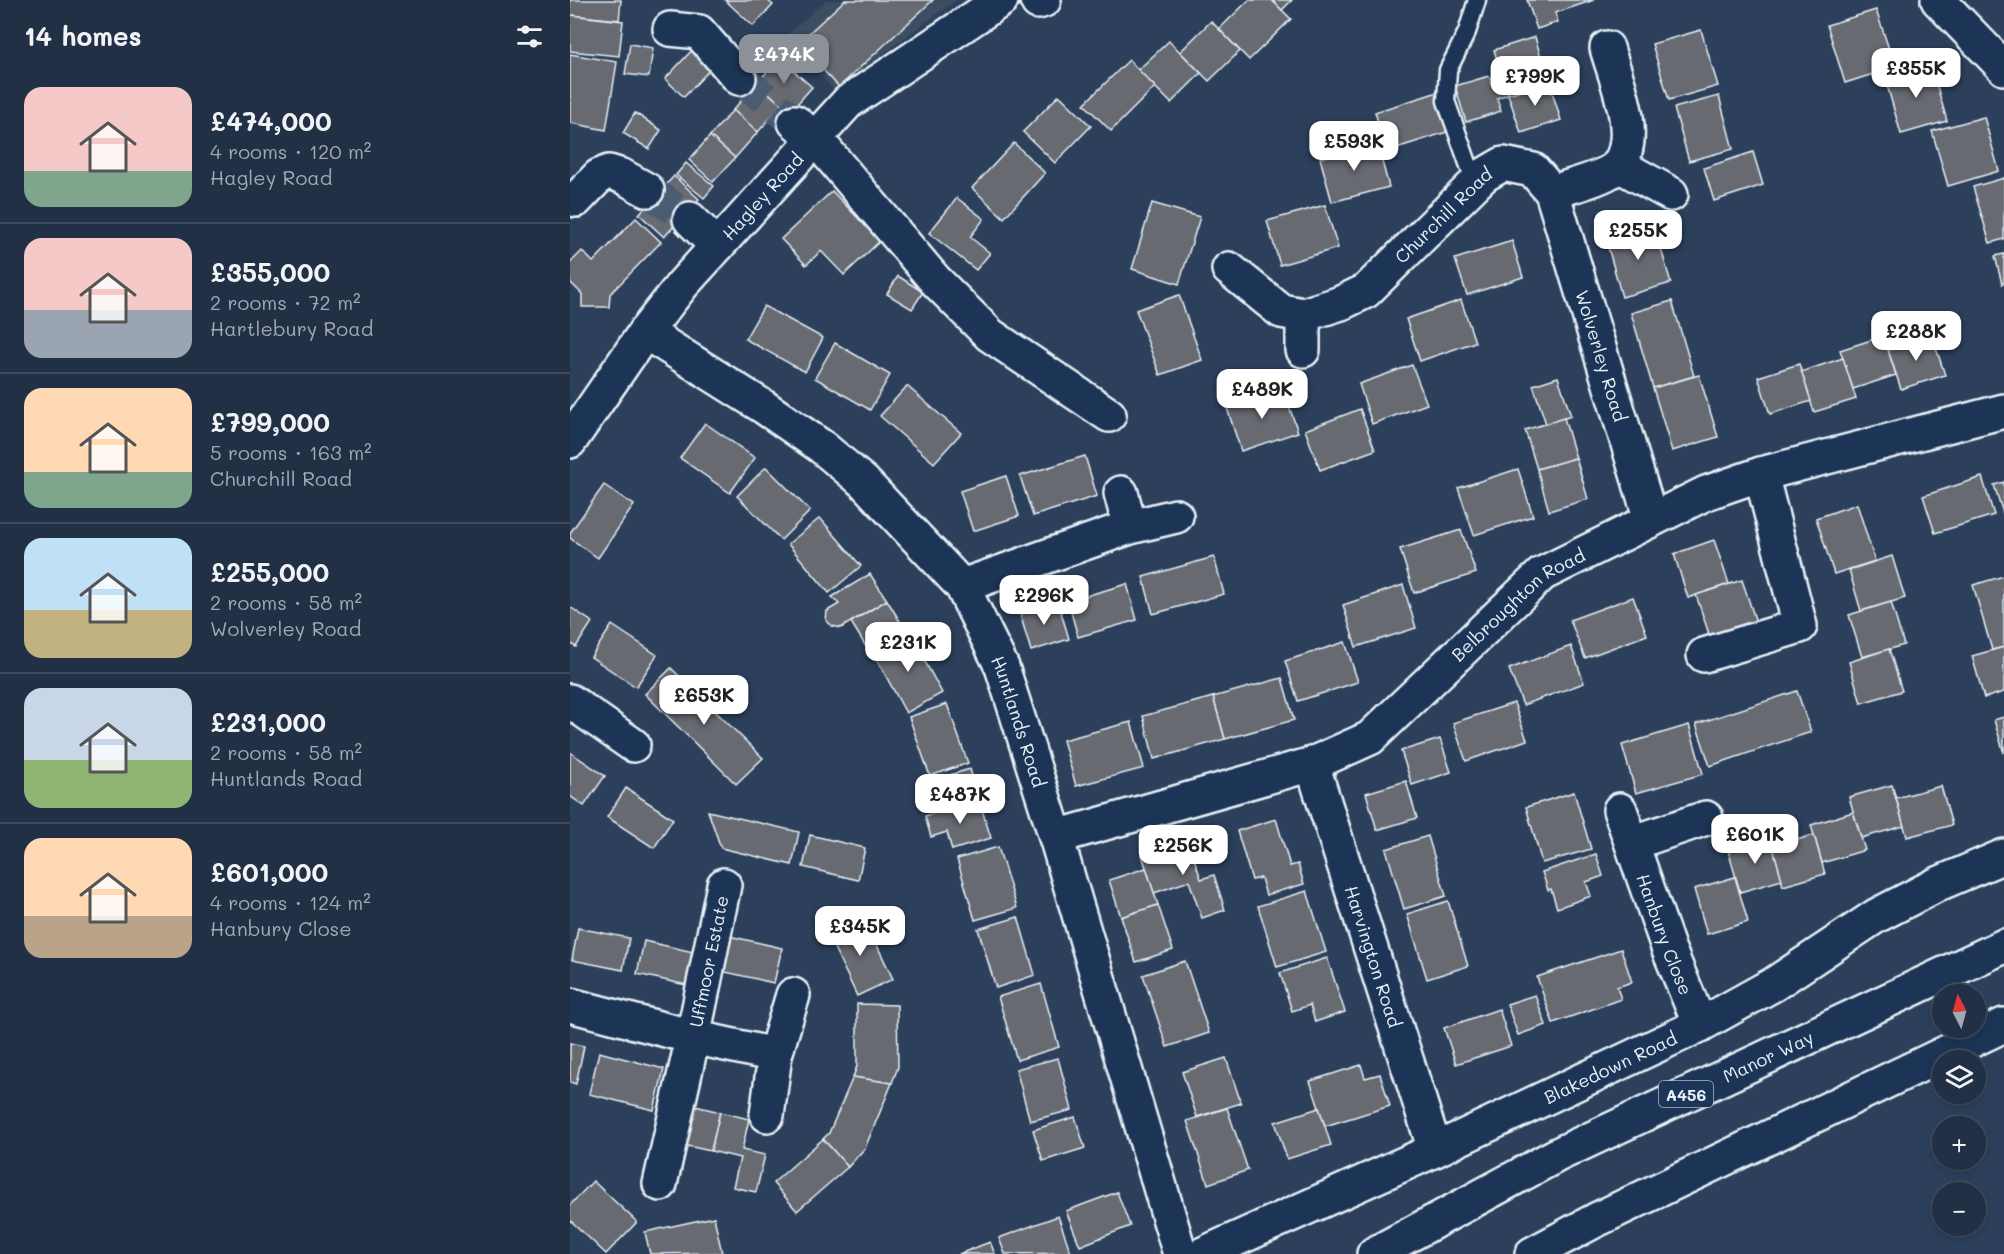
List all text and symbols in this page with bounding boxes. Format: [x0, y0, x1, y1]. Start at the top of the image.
text: 14 homes [24, 19, 142, 53]
icon: filters [513, 20, 546, 53]
pin: £474K [742, 34, 826, 85]
text: £474K [753, 40, 815, 66]
pin: £355K [1874, 48, 1958, 99]
text: £355K [1886, 54, 1946, 80]
pin: £799K [1493, 56, 1577, 107]
text: £799K [1505, 62, 1565, 88]
text: £474,000 [210, 104, 332, 138]
icon: home [72, 111, 144, 183]
pin: £593K [1312, 121, 1396, 172]
text: £593K [1323, 127, 1385, 153]
text: 4 rooms · 120 m² [210, 138, 371, 164]
street label: Hagley Road [717, 147, 808, 245]
street label: Churchill Road [1389, 161, 1496, 268]
text: Hagley Road [210, 164, 332, 190]
pin: £255K [1596, 210, 1680, 261]
text: £255K [1608, 216, 1668, 242]
text: £355,000 [210, 255, 330, 289]
icon: home [72, 262, 144, 334]
street label: Wolverley Road [1570, 287, 1633, 425]
text: 2 rooms · 72 m² [210, 289, 361, 315]
pin: £288K [1874, 311, 1958, 362]
text: Hartlebury Road [210, 315, 373, 341]
text: £288K [1885, 317, 1947, 343]
pin: £489K [1220, 369, 1304, 420]
text: £489K [1231, 375, 1293, 401]
text: £799,000 [210, 405, 330, 439]
icon: home [72, 412, 144, 484]
text: 5 rooms · 163 m² [210, 439, 372, 465]
text: Churchill Road [210, 465, 352, 491]
street label: Belbroughton Road [1446, 543, 1589, 666]
text: £255,000 [210, 555, 329, 589]
icon: home [72, 562, 144, 634]
pin: £296K [1002, 575, 1086, 626]
text: £296K [1014, 581, 1074, 607]
text: 2 rooms · 58 m² [210, 589, 362, 615]
text: Wolverley Road [210, 615, 362, 641]
pin: £231K [866, 622, 950, 673]
text: £231K [879, 628, 937, 654]
street label: Huntlands Road [986, 651, 1051, 790]
pin: £653K [662, 675, 746, 726]
text: £653K [673, 681, 735, 707]
text: £231,000 [210, 705, 326, 739]
icon: home [72, 712, 144, 784]
text: 2 rooms · 58 m² [210, 739, 362, 765]
text: Huntlands Road [210, 765, 362, 791]
pin: £487K [918, 774, 1002, 825]
text: £487K [929, 780, 991, 806]
pin: £601K [1713, 814, 1797, 865]
text: £601K [1725, 820, 1785, 846]
pin: £256K [1141, 825, 1225, 876]
text: £256K [1153, 831, 1213, 857]
text: £601,000 [210, 855, 328, 889]
icon: home [72, 862, 144, 934]
street label: Hanbury Close [1631, 870, 1698, 998]
street label: Harvington Road [1339, 882, 1407, 1031]
text: 4 rooms · 124 m² [210, 889, 371, 915]
street label: Uffmoor Estate [683, 893, 734, 1029]
pin: £345K [818, 906, 902, 957]
text: £345K [829, 912, 891, 938]
text: Hanbury Close [210, 915, 352, 941]
north arrow [1932, 984, 1986, 1038]
map controls [1932, 984, 1986, 1236]
street label: Manor Way [1719, 1025, 1817, 1088]
street label: Blakedown Road [1540, 1026, 1681, 1109]
button: layers [1932, 1050, 1986, 1104]
road number: A456 [1659, 1081, 1713, 1107]
button: + [1932, 1116, 1986, 1170]
button: − [1932, 1182, 1986, 1236]

